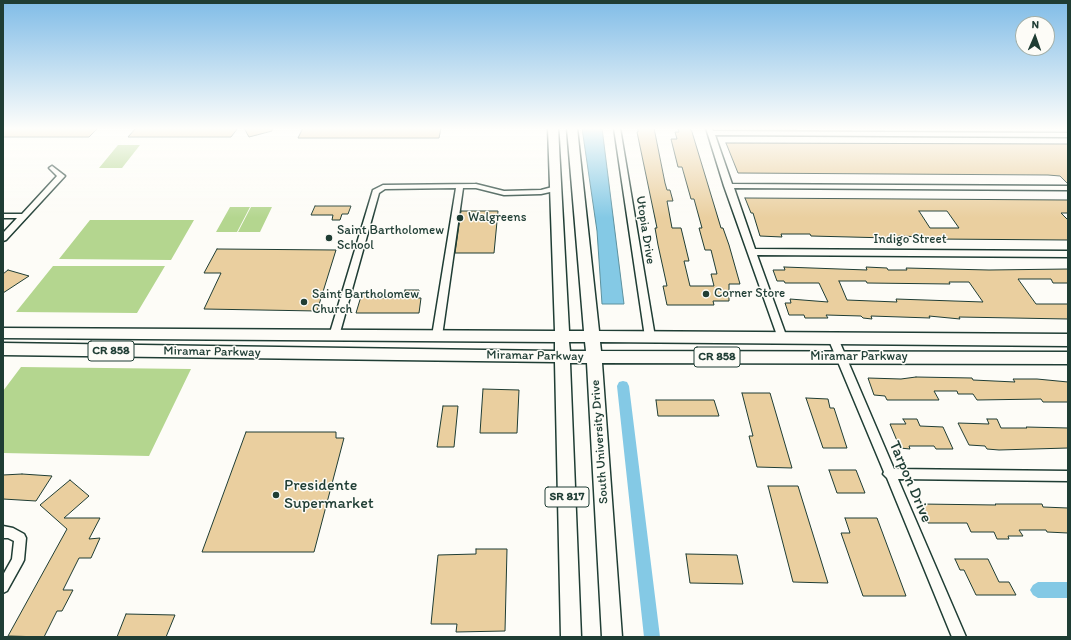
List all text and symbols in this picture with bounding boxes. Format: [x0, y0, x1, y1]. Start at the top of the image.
north arrow [1015, 16, 1055, 56]
text: N [1031, 18, 1039, 31]
street label: Utopia Drive [632, 195, 658, 265]
place label: Walgreens [468, 210, 526, 226]
marker: Walgreens [455, 213, 465, 223]
place label: Saint Bartholomew School [337, 223, 444, 254]
street label: Indigo Street [873, 232, 947, 248]
marker: Saint Bartholomew School [324, 233, 334, 243]
place label: Corner Store [714, 286, 785, 302]
place label: Saint Bartholomew Church [312, 287, 419, 318]
marker: Corner Store [701, 289, 711, 299]
marker: Saint Bartholomew Church [299, 297, 309, 307]
road number: CR 858 [88, 341, 134, 361]
street label: Miramar Parkway [163, 343, 261, 361]
street label: Miramar Parkway [486, 347, 584, 365]
road number: CR 858 [694, 347, 740, 367]
street label: Miramar Parkway [810, 349, 908, 365]
street label: South University Drive [588, 379, 612, 505]
street label: Tarpon Drive [884, 438, 936, 526]
place label: Presidente Supermarket [284, 476, 374, 514]
road number: SR 817 [545, 487, 589, 507]
marker: Presidente Supermarket [271, 490, 281, 500]

